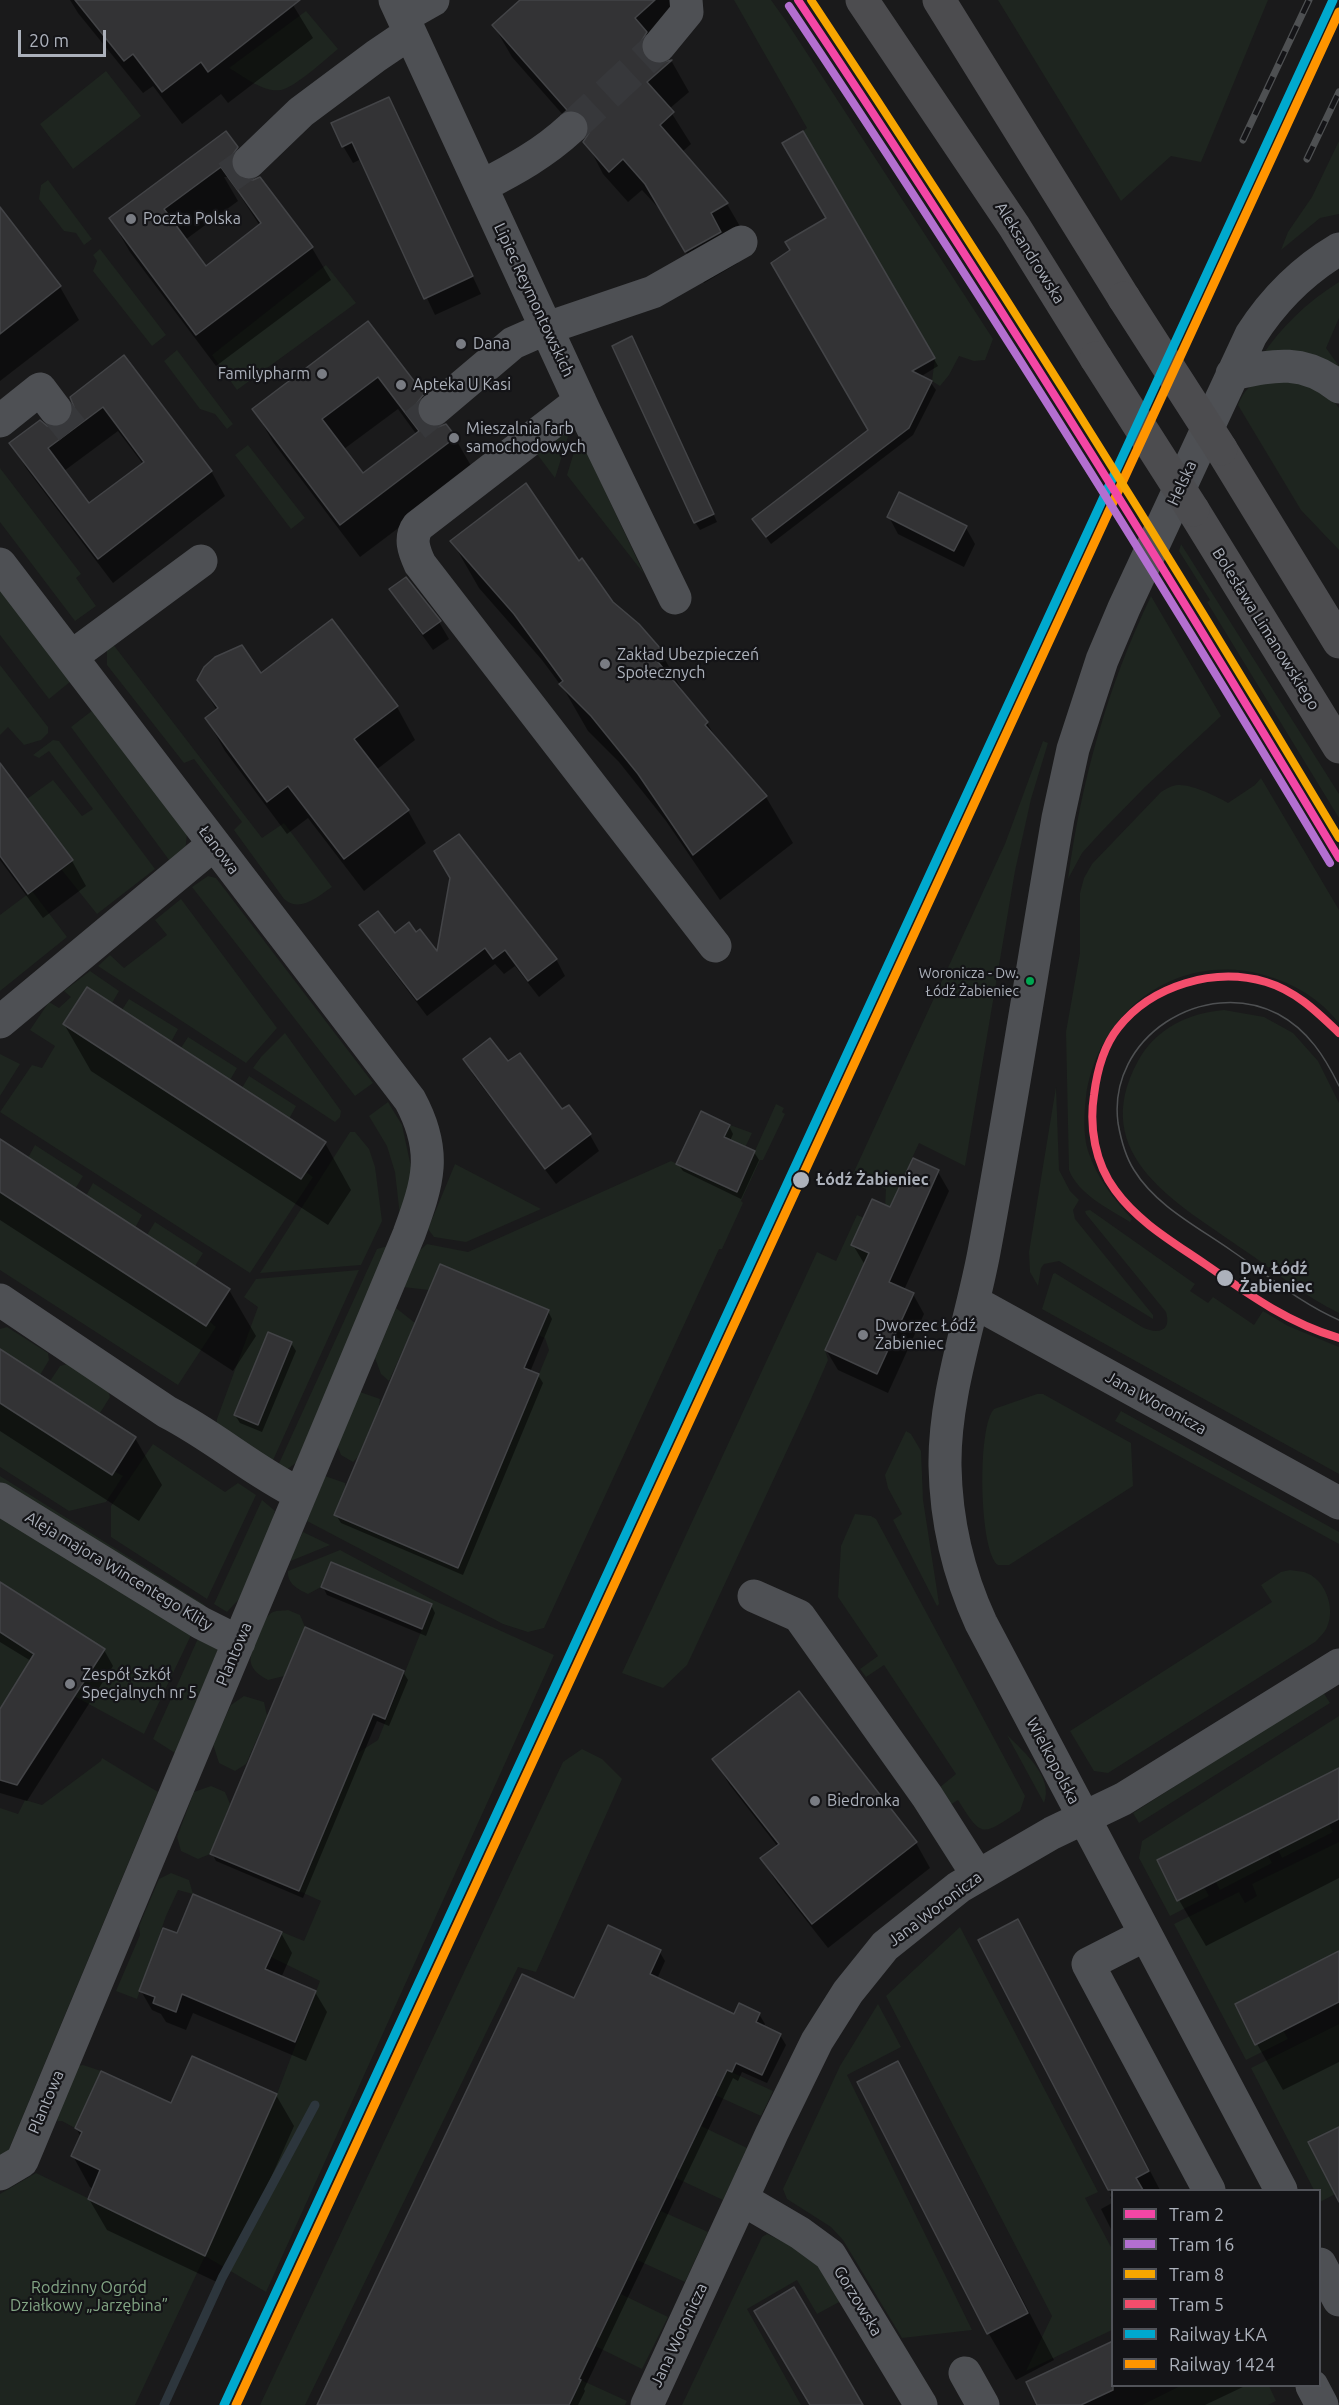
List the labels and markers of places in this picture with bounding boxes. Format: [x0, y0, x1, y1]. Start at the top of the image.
place label: Poczta Polska [143, 209, 241, 229]
marker: Poczta Polska [124, 212, 138, 226]
place label: Dana [473, 334, 510, 354]
marker: Dana [454, 337, 468, 351]
place label: Familypharm [218, 364, 310, 384]
marker: Familypharm [315, 367, 329, 381]
place label: Apteka U Kasi [413, 375, 511, 395]
marker: Apteka U Kasi [394, 378, 408, 392]
place label: Mieszalnia farb samochodowych [466, 419, 586, 457]
marker: Mieszalnia farb samochodowych [447, 431, 461, 445]
place label: Zakład Ubezpieczeń Społecznych [617, 645, 759, 683]
marker: Zakład Ubezpieczeń Społecznych [598, 657, 612, 671]
place label: Woronicza - Dw. Łódź Żabieniec [919, 965, 1019, 998]
marker: Woronicza - Dw. Łódź Żabieniec [1024, 975, 1036, 987]
marker: Łódź Żabieniec [791, 1170, 811, 1190]
place label: Łódź Żabieniec [816, 1170, 929, 1190]
place label: Dw. Łódź Żabieniec [1240, 1259, 1313, 1297]
marker: Dw. Łódź Żabieniec [1215, 1268, 1235, 1288]
place label: Dworzec Łódź Żabieniec [875, 1316, 976, 1354]
marker: Dworzec Łódź Żabieniec [856, 1328, 870, 1342]
place label: Zespół Szkół Specjalnych nr 5 [82, 1665, 197, 1703]
marker: Zespół Szkół Specjalnych nr 5 [63, 1677, 77, 1691]
place label: Biedronka [827, 1791, 900, 1811]
marker: Biedronka [808, 1794, 822, 1808]

